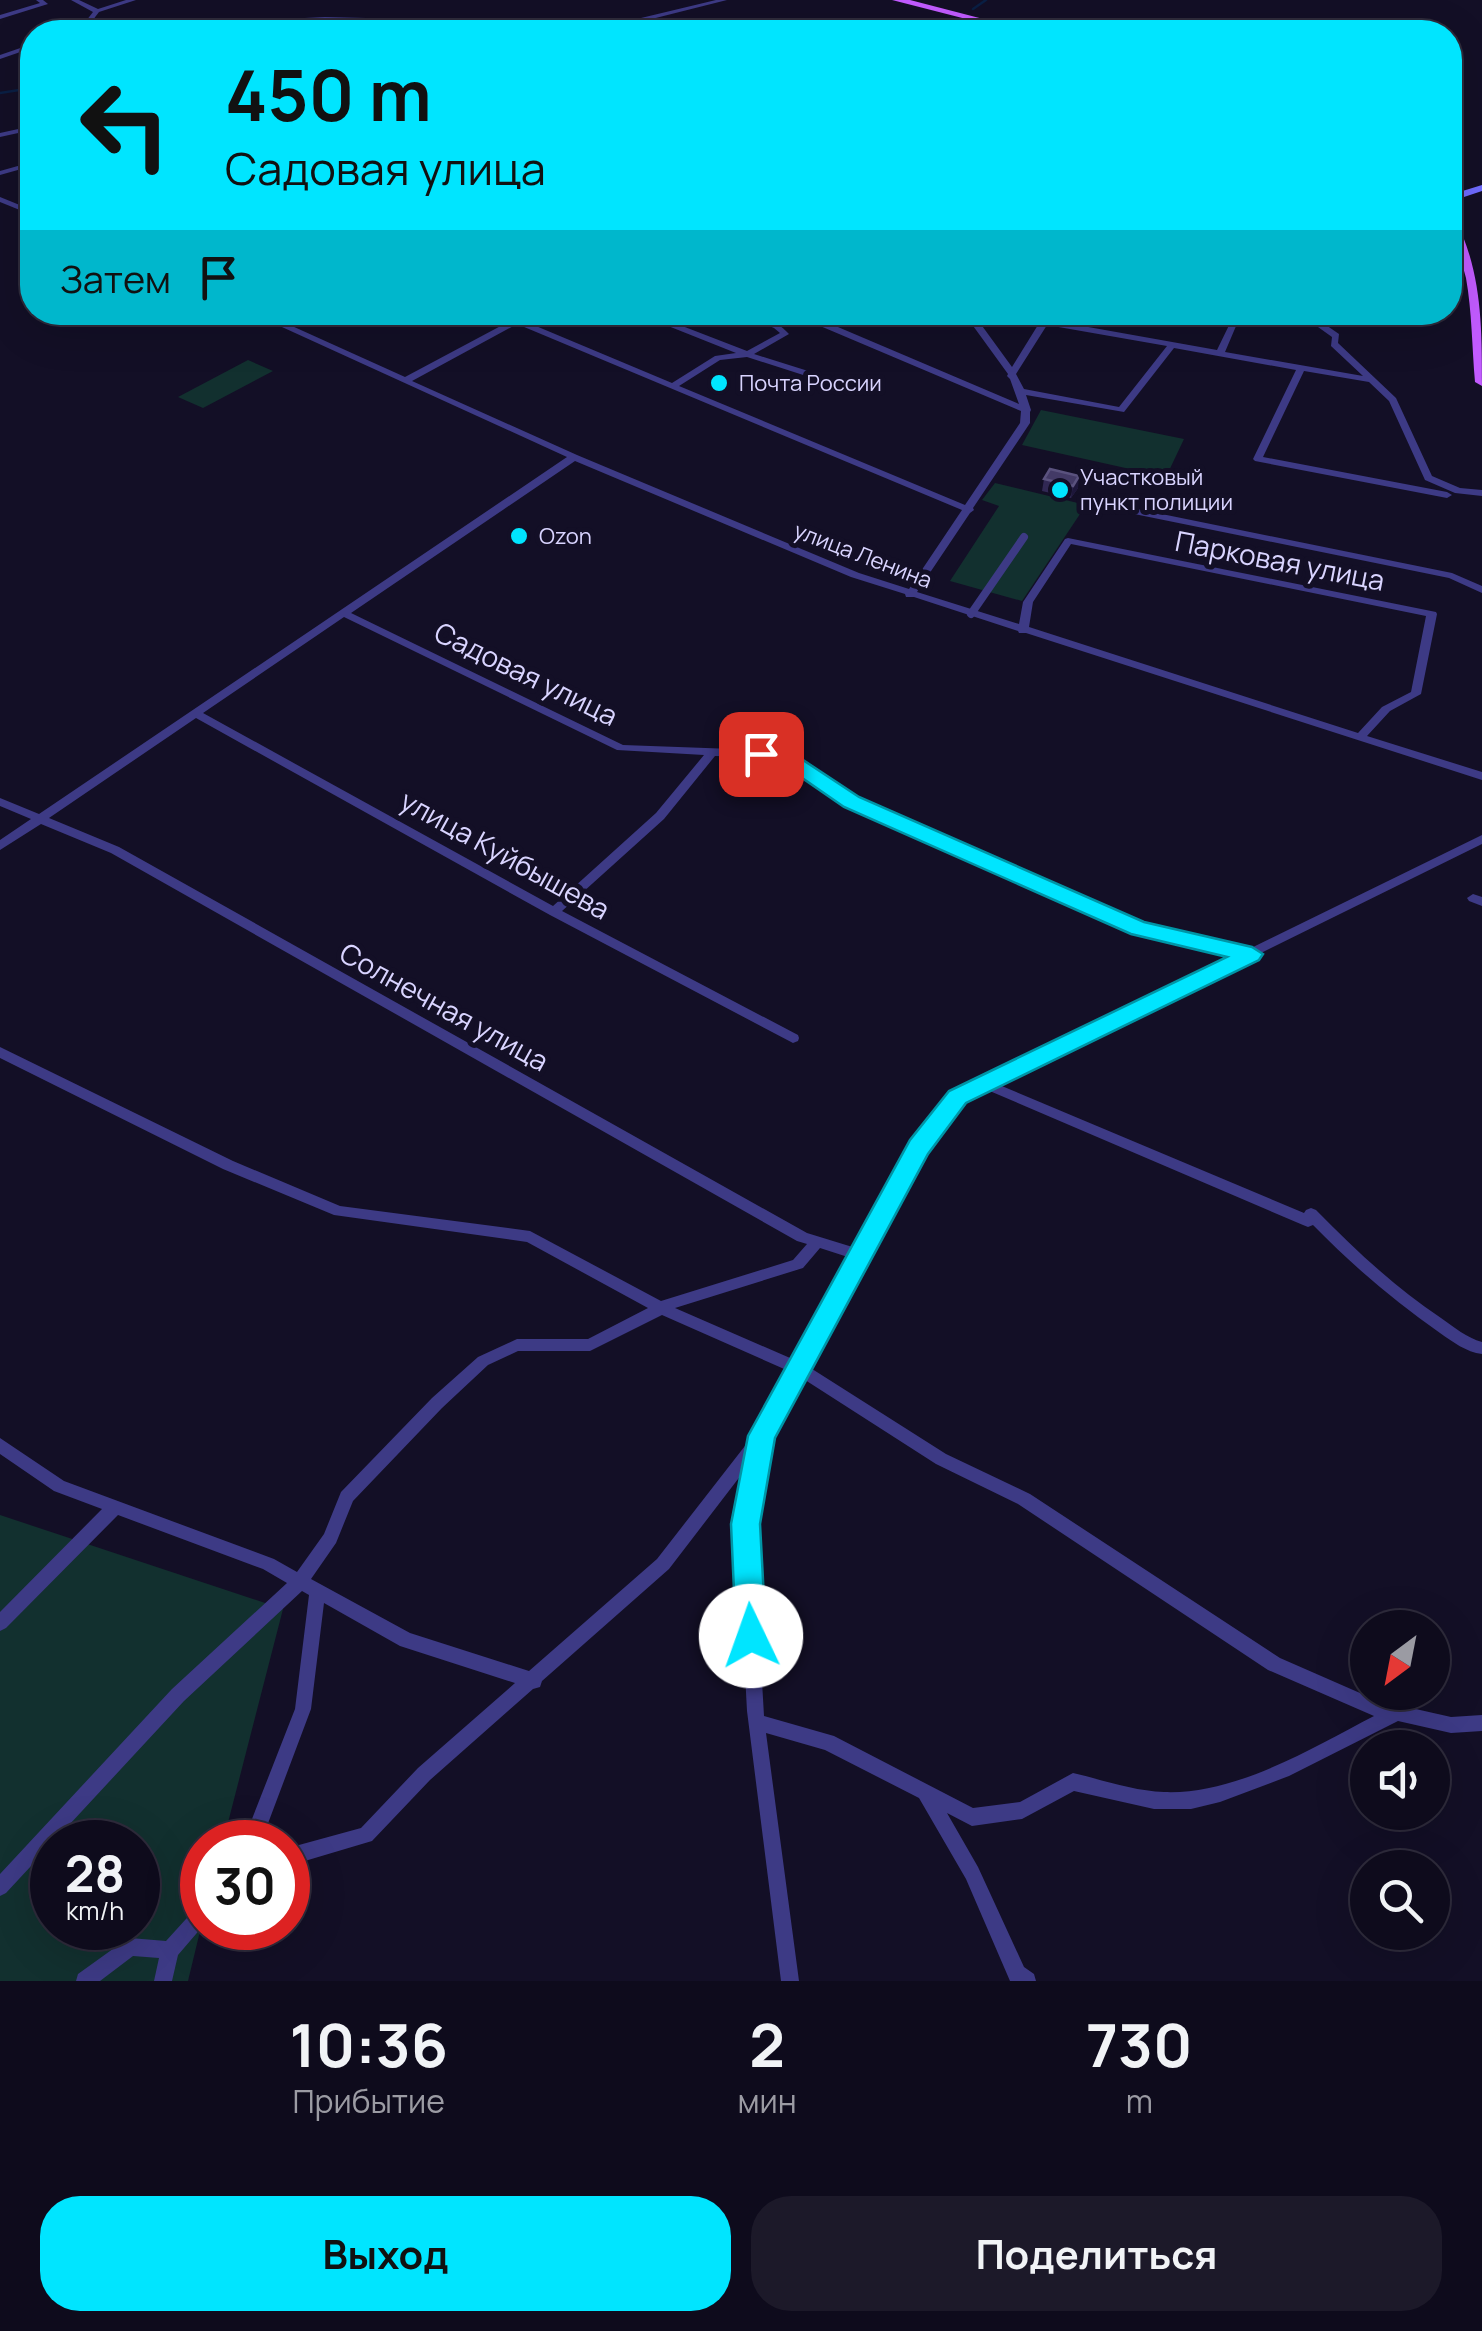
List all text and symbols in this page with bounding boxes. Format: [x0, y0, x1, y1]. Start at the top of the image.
text: 450 m [225, 46, 432, 142]
icon: left [60, 60, 190, 190]
text: Садовая улица [225, 137, 546, 199]
icon: arrive [191, 250, 246, 305]
text: Затем [60, 252, 171, 304]
place label: Почта России [739, 368, 882, 398]
marker: Почта России [708, 372, 730, 394]
place label: Участковый пункт полиции [1080, 462, 1233, 517]
marker: Участковый пункт полиции [1049, 479, 1071, 501]
street label: улица Ленина [790, 515, 936, 595]
place label: Ozon [539, 521, 592, 551]
street label: Парковая улица [1172, 521, 1388, 599]
marker: Ozon [508, 525, 530, 547]
street label: Садовая улица [428, 612, 624, 734]
pin [719, 712, 804, 797]
icon: arrive [734, 727, 789, 782]
street label: улица Куйбышева [394, 781, 617, 927]
street label: Солнечная улица [333, 933, 556, 1079]
position arrow [699, 1584, 803, 1688]
north arrow [1350, 1610, 1450, 1710]
map controls [1350, 1610, 1450, 1950]
button: sound [1350, 1730, 1450, 1830]
speed limit sign: 30 [180, 1820, 310, 1950]
text: 28 [65, 1839, 125, 1907]
button: search [1350, 1850, 1450, 1950]
text: km/h [66, 1893, 124, 1928]
text: 10:36 [289, 2003, 448, 2085]
text: 2 [749, 2003, 785, 2085]
text: 730 [1086, 2003, 1193, 2085]
text: Прибытие [292, 2079, 445, 2123]
text: мин [737, 2079, 797, 2123]
text: m [1126, 2079, 1153, 2123]
button: Выход [40, 2196, 731, 2311]
button: Поделиться [751, 2196, 1442, 2311]

